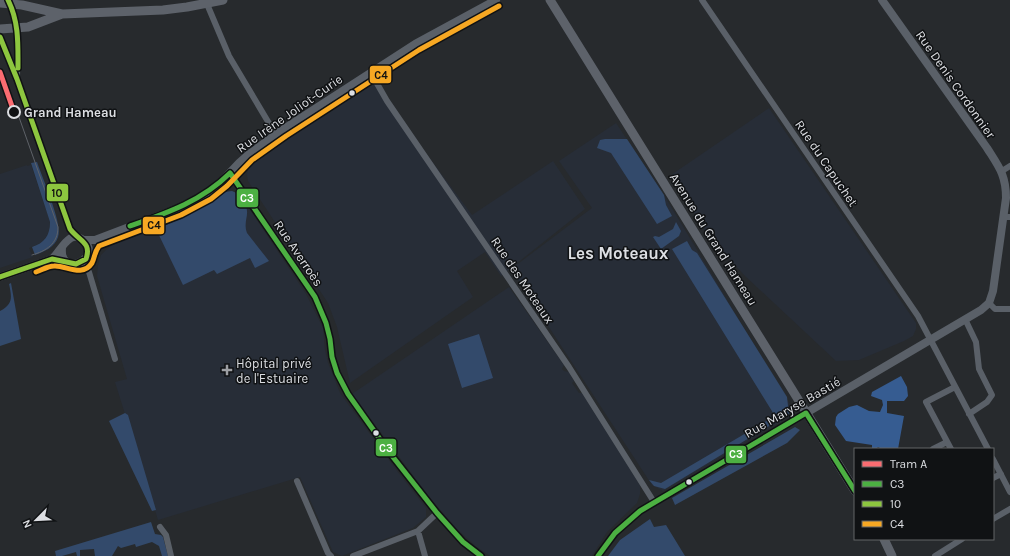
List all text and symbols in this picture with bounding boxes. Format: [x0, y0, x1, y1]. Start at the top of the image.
street label: Rue Denis Cordonnier [913, 28, 999, 141]
line badge: C4 [369, 65, 392, 84]
text: C4 [374, 69, 388, 82]
street label: Rue Irène Joliot-Curie [233, 71, 345, 156]
unlabelled marker [347, 88, 357, 98]
marker: Grand Hameau [7, 105, 21, 119]
place label: Grand Hameau [24, 105, 117, 120]
street label: Rue du Capuchet [792, 117, 861, 209]
street label: Avenue du Grand Hameau [667, 170, 761, 308]
line badge: 10 [46, 183, 69, 202]
text: 10 [52, 187, 62, 200]
line badge: C3 [236, 188, 259, 208]
text: C3 [240, 192, 254, 205]
line badge: C4 [142, 216, 165, 235]
street label: Rue Averroès [271, 218, 326, 289]
text: C4 [147, 219, 161, 232]
street label: Rue des Moteaux [488, 234, 557, 327]
district label: Les Moteaux [568, 243, 669, 263]
place label: Hôpital privé de l'Estuaire [236, 356, 312, 386]
marker: Hôpital privé de l'Estuaire [221, 364, 233, 376]
street label: Rue Maryse Bastié [741, 374, 843, 441]
unlabelled marker [371, 428, 381, 438]
line badge: C3 [375, 438, 397, 457]
text: C3 [379, 442, 393, 455]
line badge: C3 [725, 445, 747, 464]
text: C3 [729, 448, 743, 461]
legend [854, 448, 994, 540]
text: Tram A [890, 457, 927, 471]
unlabelled marker [684, 477, 694, 487]
text: C3 [890, 477, 904, 491]
text: 10 [890, 497, 901, 511]
north arrow [16, 500, 56, 540]
text: C4 [890, 517, 904, 531]
text: N [20, 518, 35, 530]

